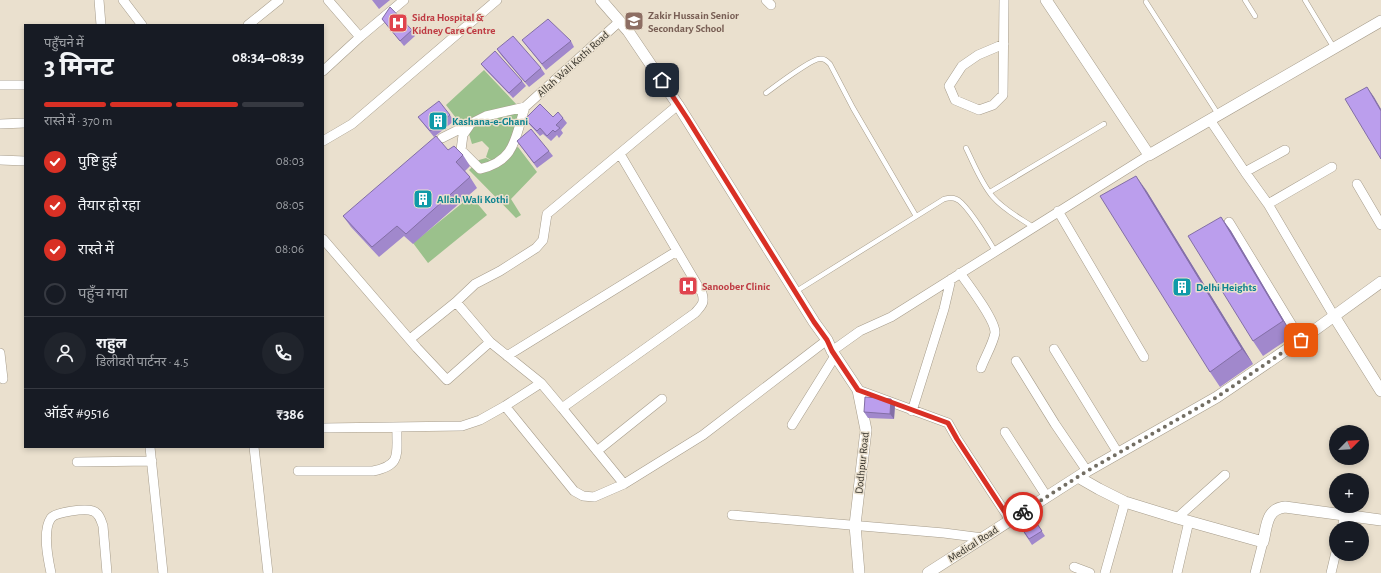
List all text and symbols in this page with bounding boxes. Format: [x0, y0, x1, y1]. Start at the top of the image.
school or university icon: Zakir Hussain Senior Secondary School [623, 10, 645, 32]
place label: Zakir Hussain Senior Secondary School [648, 10, 739, 34]
hospital icon: Sidra Hospital & Kidney Care Centre [387, 12, 409, 34]
place label: Sidra Hospital & Kidney Care Centre [412, 12, 496, 36]
street label: Allah Wali Kothi Road [535, 29, 611, 99]
text: पहुँचने में [44, 37, 84, 50]
text: 08:34–08:39 [232, 50, 304, 65]
text: 3 मिनट [44, 54, 114, 80]
pin [645, 63, 679, 97]
icon: home [651, 69, 673, 91]
building icon: Kashana-e-Ghani [427, 110, 449, 132]
text: रास्ते में · 370 m [44, 115, 113, 128]
place label: Kashana-e-Ghani [452, 116, 528, 127]
icon: check [44, 151, 66, 173]
text: पुष्टि हुई [78, 154, 117, 169]
text: 08:03 [276, 155, 304, 168]
building icon: Allah Wali Kothi [412, 188, 434, 210]
place label: Allah Wali Kothi [437, 194, 509, 205]
icon: check [44, 195, 66, 217]
text: तैयार हो रहा [78, 198, 140, 213]
text: 08:05 [276, 199, 304, 212]
icon: check [44, 239, 66, 261]
text: रास्ते में [78, 242, 114, 257]
text: 08:06 [275, 243, 304, 256]
hospital icon: Sanoober Clinic [677, 275, 699, 297]
building icon: Delhi Heights [1171, 276, 1193, 298]
place label: Sanoober Clinic [702, 281, 771, 292]
place label: Delhi Heights [1196, 282, 1256, 293]
text: पहुँच गया [78, 286, 128, 301]
pin [1284, 323, 1318, 357]
icon: bag [1290, 329, 1312, 351]
button: person [44, 332, 86, 374]
button: phone [262, 332, 304, 374]
text: राहुल [96, 336, 127, 351]
text: डिलीवरी पार्टनर · 4.5 [96, 356, 188, 369]
text: ऑर्डर #9516 [44, 406, 109, 421]
text: ₹386 [277, 407, 304, 422]
north arrow [1329, 425, 1369, 465]
map controls [1329, 425, 1369, 561]
street label: Dodhpur Road [853, 431, 871, 495]
button: + [1329, 473, 1369, 513]
courier [1003, 492, 1043, 532]
icon: bike [1012, 501, 1034, 523]
button: − [1329, 521, 1369, 561]
street label: Medical Road [946, 524, 1000, 564]

